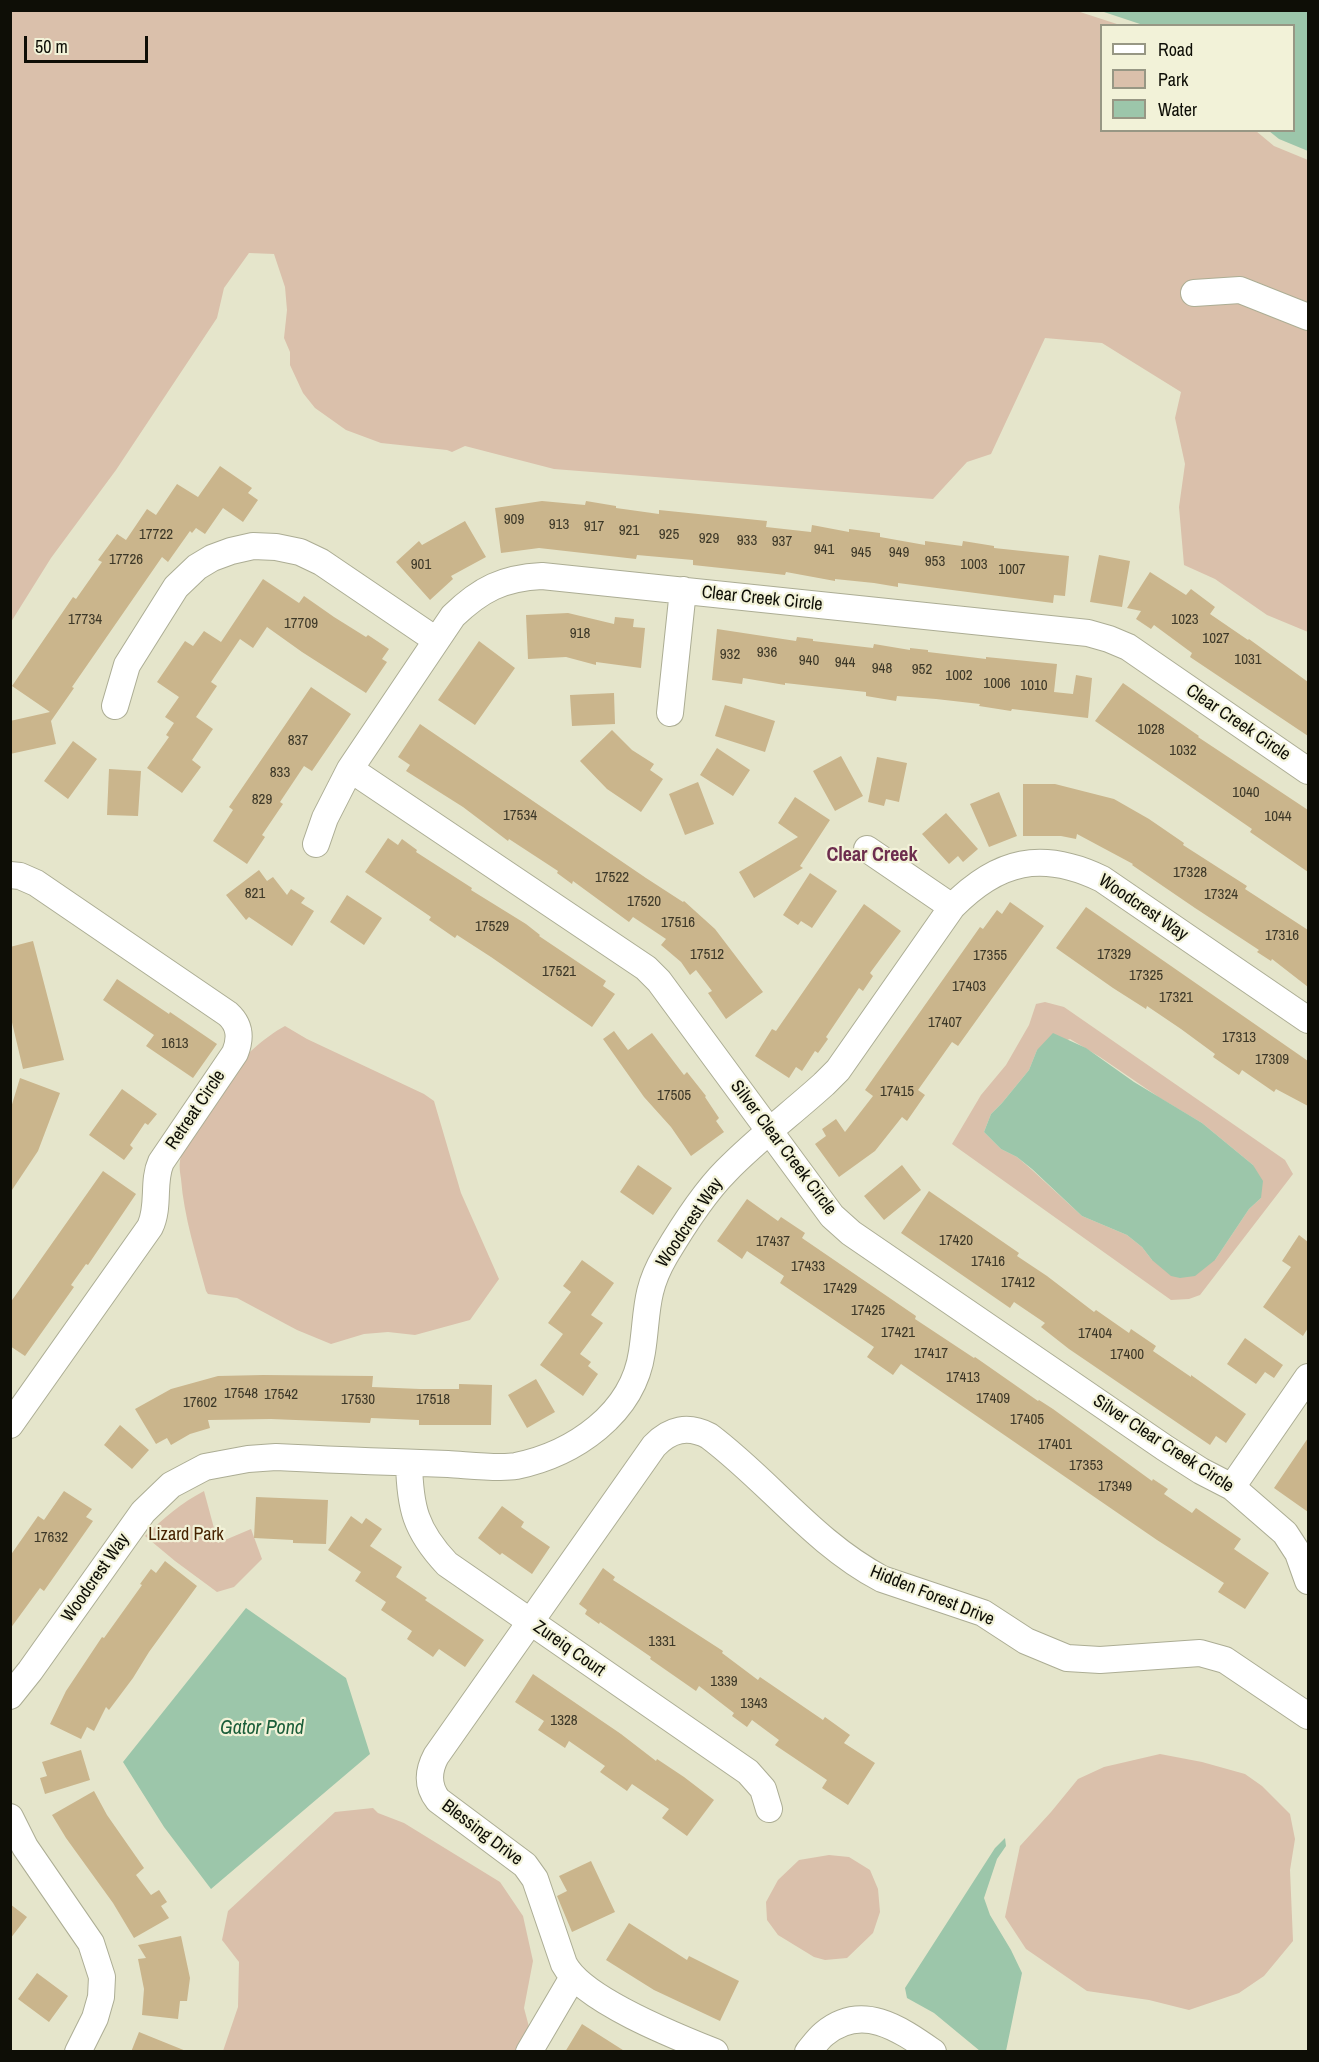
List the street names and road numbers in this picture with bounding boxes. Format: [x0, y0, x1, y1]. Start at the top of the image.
street label: Clear Creek Circle [701, 582, 823, 616]
street label: Clear Creek Circle [1182, 680, 1294, 766]
street label: Woodcrest Way [1094, 870, 1192, 946]
street label: Retreat Circle [162, 1066, 230, 1154]
street label: Silver Clear Creek Circle [725, 1076, 841, 1220]
street label: Woodcrest Way [652, 1174, 728, 1272]
street label: Silver Clear Creek Circle [1089, 1390, 1237, 1498]
street label: Woodcrest Way [58, 1529, 134, 1627]
street label: Hidden Forest Drive [867, 1561, 997, 1631]
street label: Zureiq Court [529, 1616, 609, 1682]
street label: Blessing Drive [437, 1795, 527, 1871]

